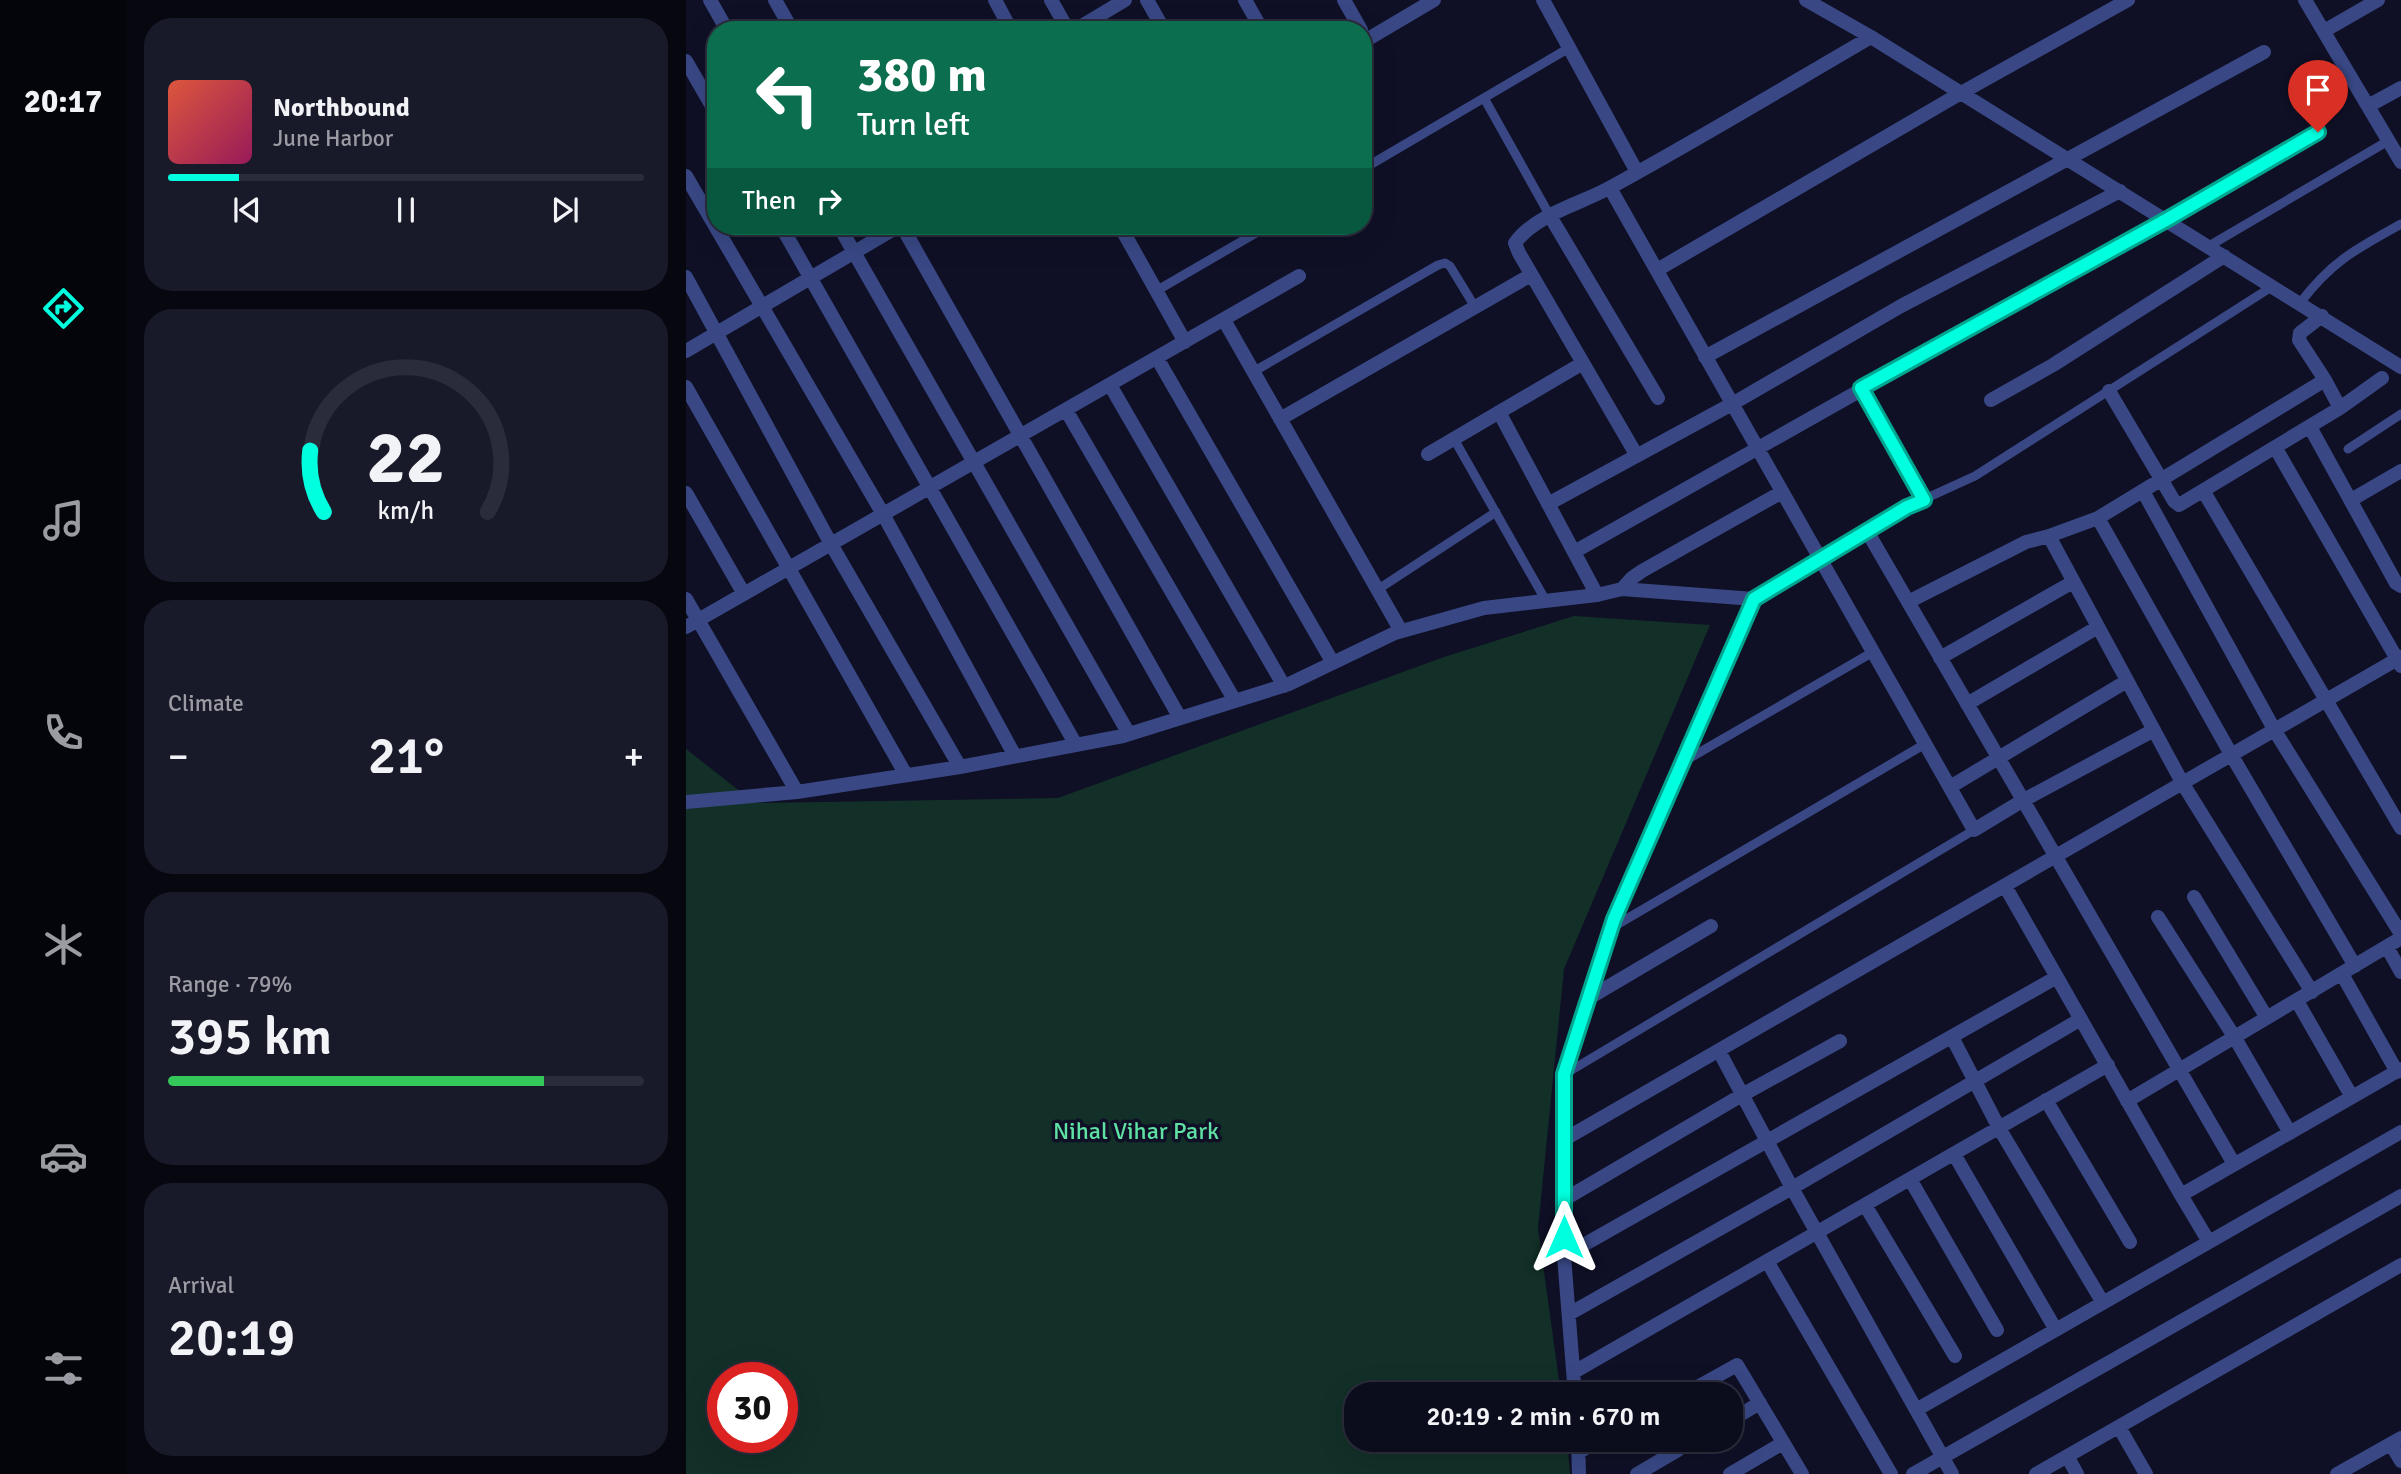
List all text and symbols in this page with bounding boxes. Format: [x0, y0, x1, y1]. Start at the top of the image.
text: 380 m [857, 45, 987, 105]
icon: left [742, 49, 833, 140]
pin [2288, 60, 2348, 132]
icon: arrive [2299, 71, 2337, 109]
text: 20:17 [24, 82, 102, 121]
text: Northbound [273, 92, 410, 124]
text: Turn left [857, 105, 970, 144]
text: June Harbor [273, 124, 393, 153]
icon: right [810, 182, 848, 220]
text: Then [742, 185, 796, 217]
icon: previous [228, 191, 266, 229]
icon: pause [387, 191, 425, 229]
icon: next [546, 191, 584, 229]
icon: directions [39, 284, 88, 333]
text: 22 [367, 414, 445, 503]
text: km/h [378, 495, 434, 526]
icon: music [39, 496, 88, 545]
text: Climate [168, 689, 244, 718]
icon: phone [39, 708, 88, 757]
text: 21° [368, 724, 444, 788]
text: − [168, 733, 189, 780]
text: + [623, 733, 644, 780]
icon: climate [39, 920, 88, 969]
text: Range · 79% [168, 970, 292, 999]
text: 395 km [168, 1005, 332, 1069]
park label: Nihal Vihar Park [1053, 1116, 1219, 1146]
icon: car [39, 1132, 88, 1181]
position arrow [1527, 1200, 1601, 1274]
text: Arrival [168, 1271, 234, 1300]
text: 20:19 [168, 1306, 295, 1370]
icon: filters [39, 1344, 88, 1393]
speed limit sign: 30 [707, 1362, 798, 1453]
text: 20:19 · 2 min · 670 m [1427, 1401, 1660, 1433]

